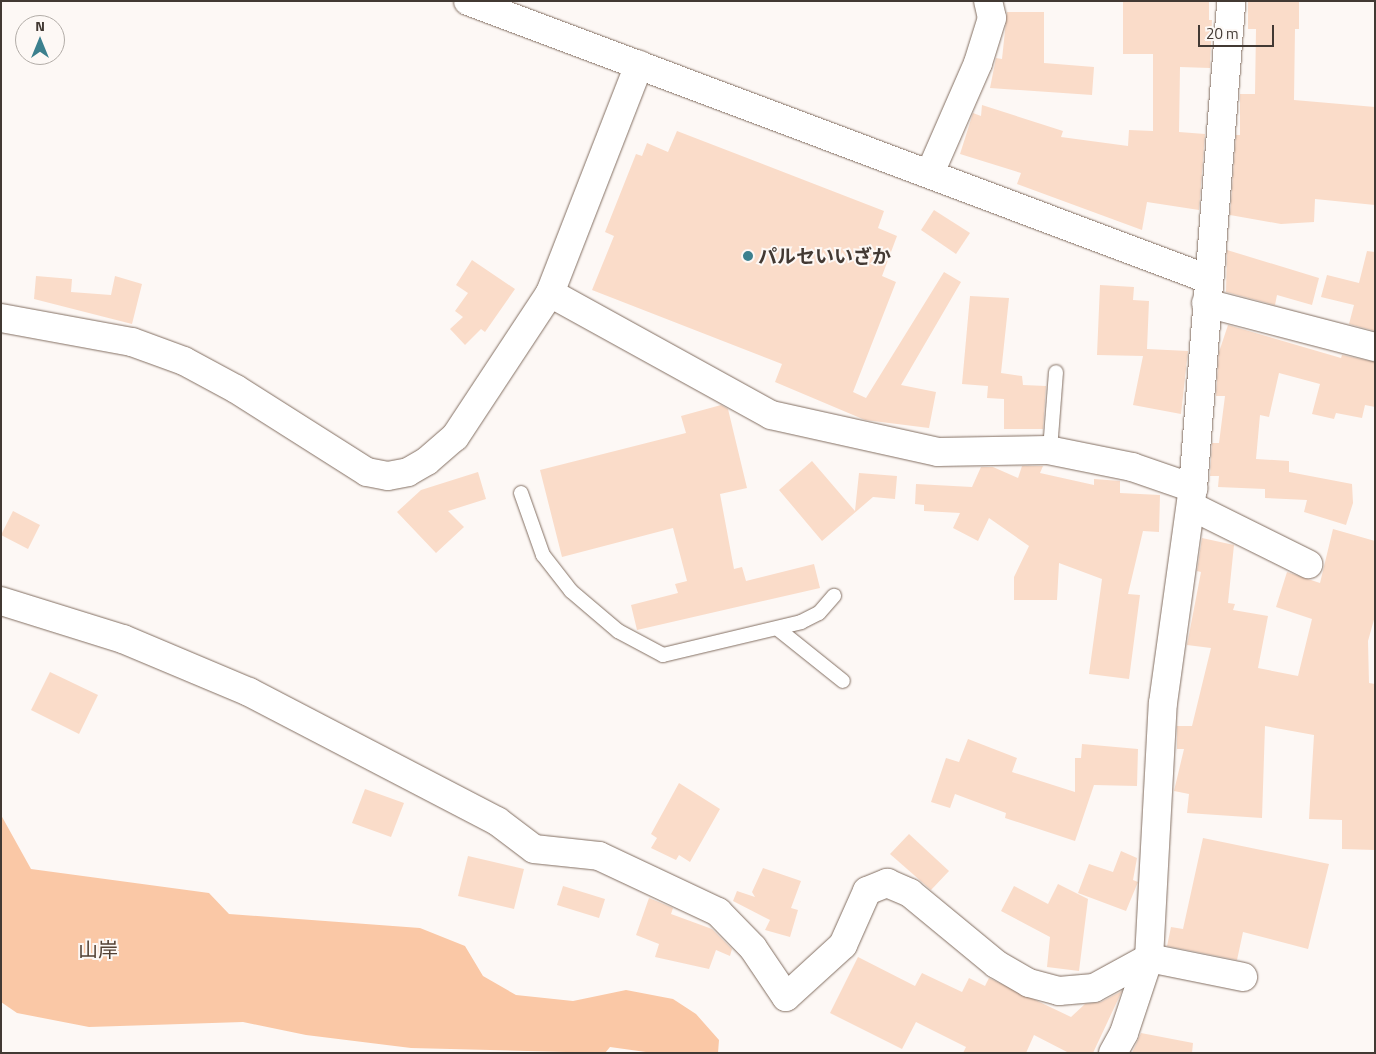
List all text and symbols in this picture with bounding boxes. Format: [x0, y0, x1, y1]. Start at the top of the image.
north arrow [15, 15, 65, 65]
text: N [35, 15, 45, 36]
scale bar [1201, 15, 1277, 47]
text: 20 m [1206, 22, 1239, 45]
place label: パルセいいざか [758, 245, 891, 267]
marker: パルセいいざか [742, 250, 754, 262]
district label: 山岸 [78, 937, 118, 961]

